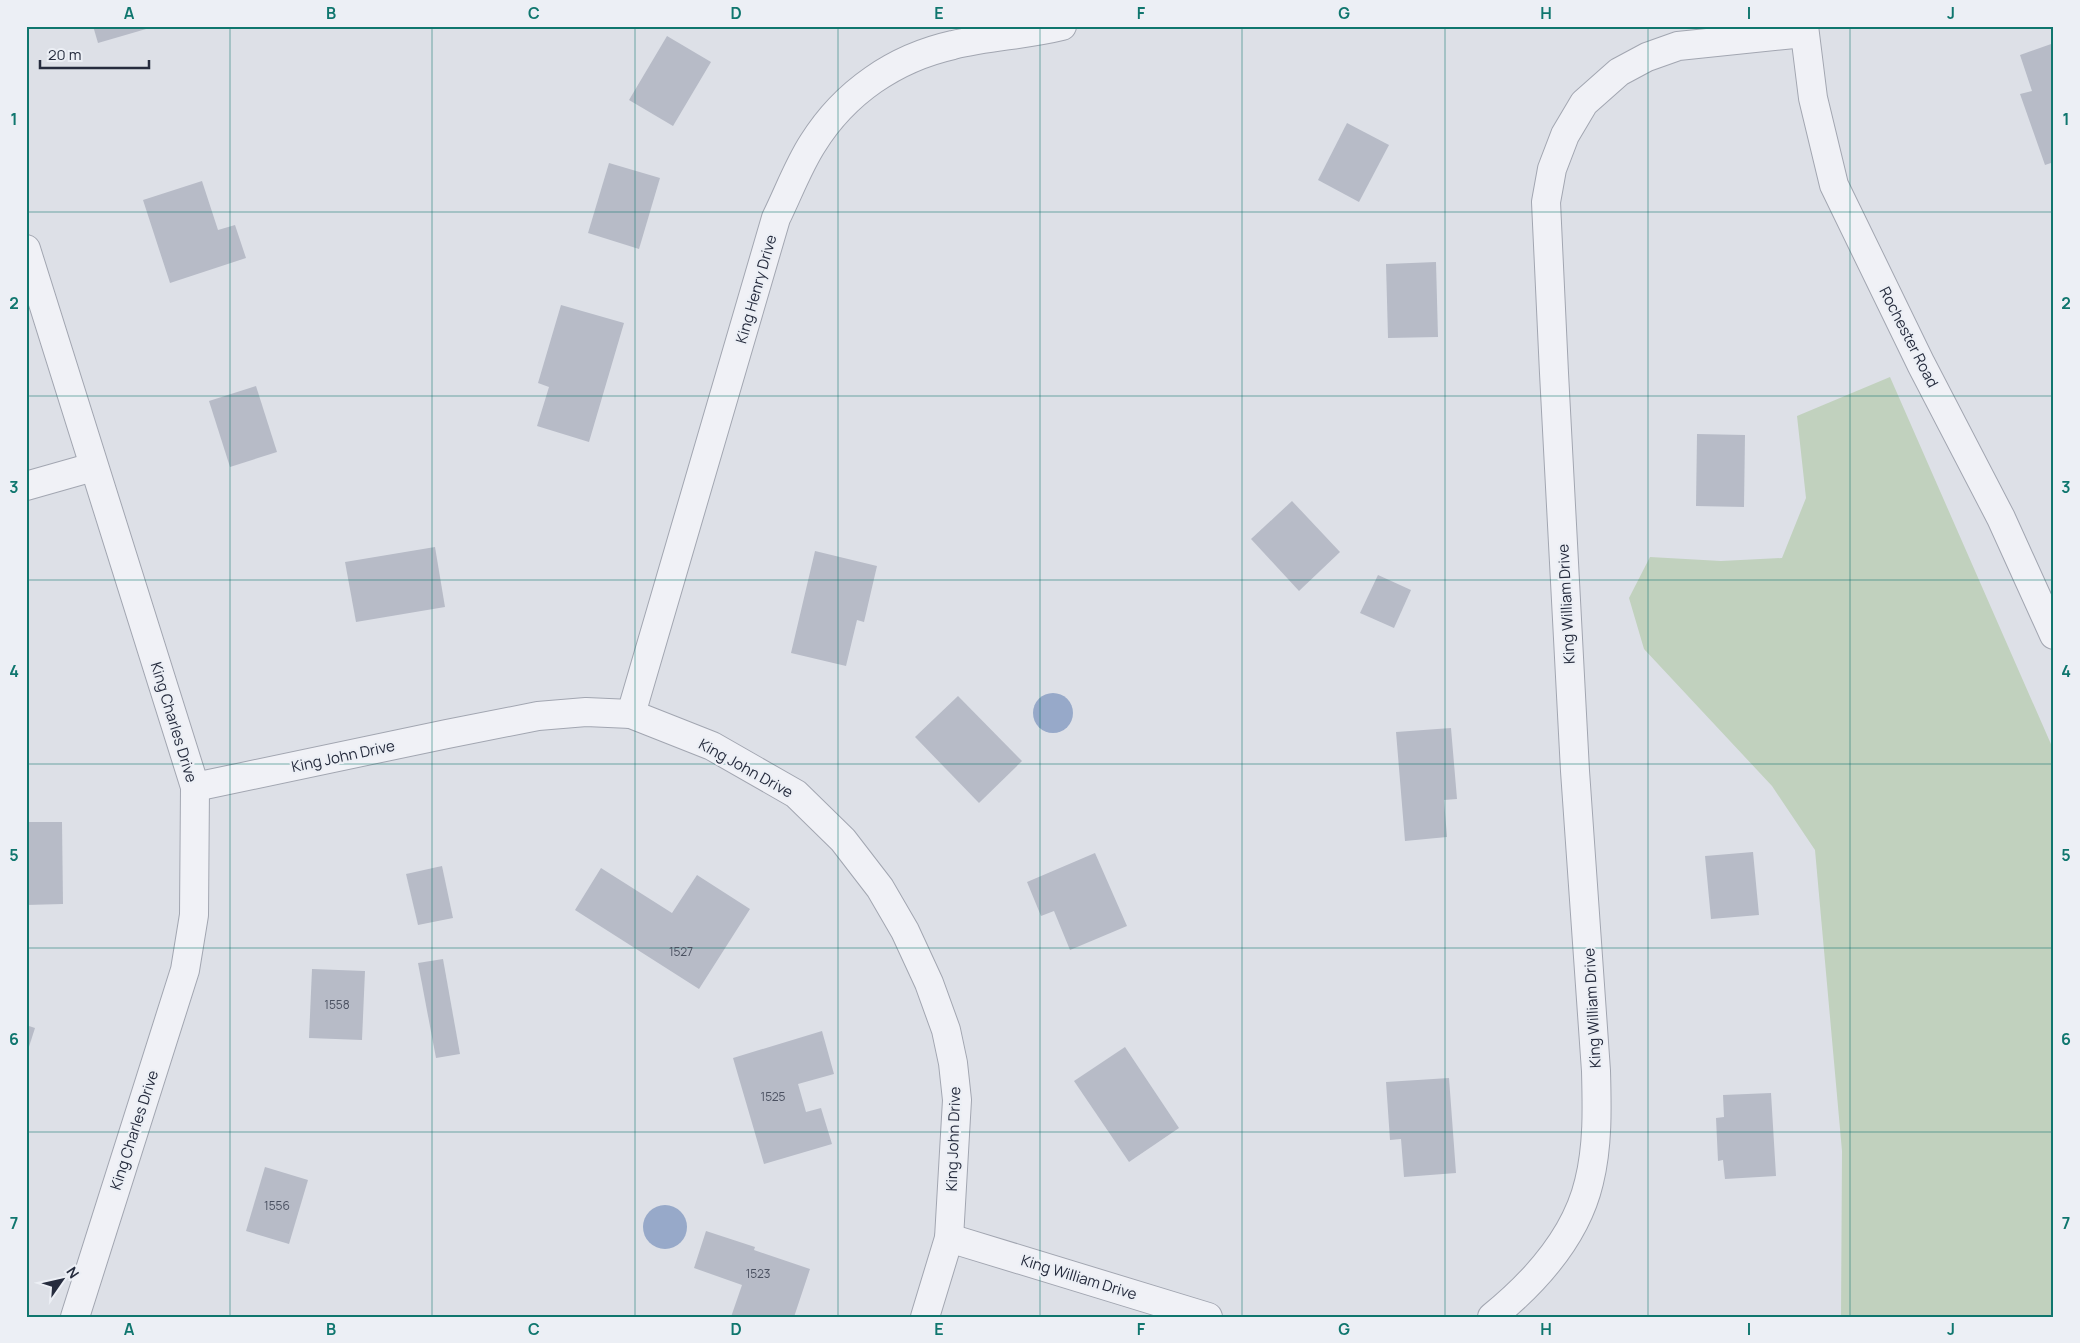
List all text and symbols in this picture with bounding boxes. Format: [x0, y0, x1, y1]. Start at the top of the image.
text: A [124, 2, 135, 24]
text: B [326, 2, 336, 24]
text: C [528, 2, 540, 24]
text: D [730, 2, 742, 24]
text: E [934, 2, 944, 24]
text: F [1137, 2, 1146, 24]
text: G [1338, 2, 1350, 24]
text: H [1540, 2, 1552, 24]
text: I [1747, 2, 1751, 24]
text: J [1947, 2, 1955, 24]
scale bar [40, 38, 149, 70]
text: 20 m [48, 44, 81, 65]
text: 1 [10, 108, 18, 130]
text: 1 [2062, 108, 2070, 130]
street label: King Henry Drive [730, 232, 782, 346]
street label: Rochester Road [1875, 283, 1943, 391]
text: 2 [9, 292, 19, 314]
text: 2 [2061, 292, 2071, 314]
text: 3 [9, 476, 19, 498]
text: 3 [2061, 476, 2071, 498]
street label: King William Drive [1552, 543, 1580, 664]
street label: King Charles Drive [146, 659, 202, 785]
text: 4 [9, 660, 19, 682]
text: 4 [2061, 660, 2071, 682]
street label: King John Drive [695, 733, 797, 803]
street label: King John Drive [290, 735, 397, 777]
text: 5 [9, 844, 19, 866]
text: 5 [2061, 844, 2071, 866]
house number: 1527 [669, 943, 693, 960]
street label: King William Drive [1578, 947, 1606, 1068]
house number: 1558 [324, 996, 350, 1013]
text: 6 [9, 1028, 19, 1050]
text: 6 [2061, 1028, 2071, 1050]
street label: King Charles Drive [105, 1067, 163, 1193]
street label: King John Drive [941, 1086, 965, 1192]
house number: 1525 [760, 1088, 786, 1105]
house number: 1556 [264, 1197, 290, 1214]
text: 7 [10, 1212, 18, 1234]
text: 7 [2062, 1212, 2070, 1234]
street label: King William Drive [1019, 1249, 1140, 1305]
north arrow [38, 1256, 88, 1306]
text: N [63, 1263, 84, 1282]
house number: 1523 [746, 1265, 770, 1282]
text: A [124, 1318, 135, 1340]
text: B [326, 1318, 336, 1340]
text: C [528, 1318, 540, 1340]
text: D [730, 1318, 742, 1340]
text: E [934, 1318, 944, 1340]
text: F [1137, 1318, 1146, 1340]
text: G [1338, 1318, 1350, 1340]
text: H [1540, 1318, 1552, 1340]
text: I [1747, 1318, 1751, 1340]
text: J [1947, 1318, 1955, 1340]

